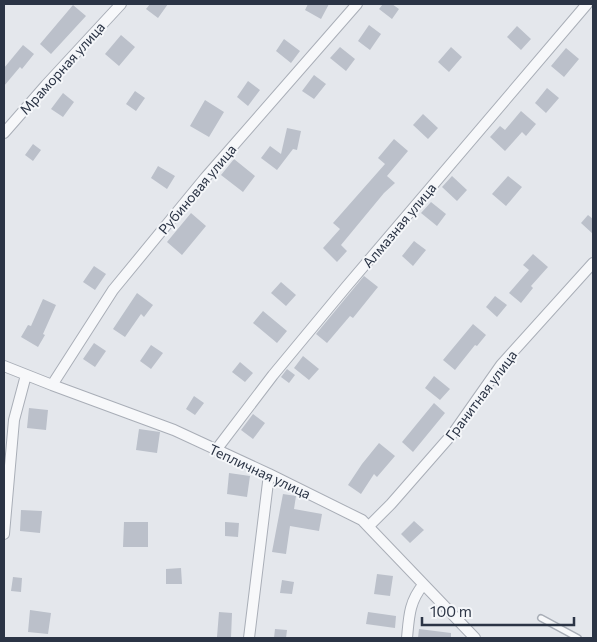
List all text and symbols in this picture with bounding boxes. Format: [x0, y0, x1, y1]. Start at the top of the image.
street label: Мраморная улица [16, 18, 108, 118]
street label: Рубиновая улица [155, 141, 239, 237]
street label: Алмазная улица [359, 179, 439, 271]
street label: Гранитная улица [442, 347, 520, 443]
street label: Тепличная улица [206, 440, 314, 502]
scale bar [422, 594, 574, 626]
text: 100 m [430, 602, 472, 620]

